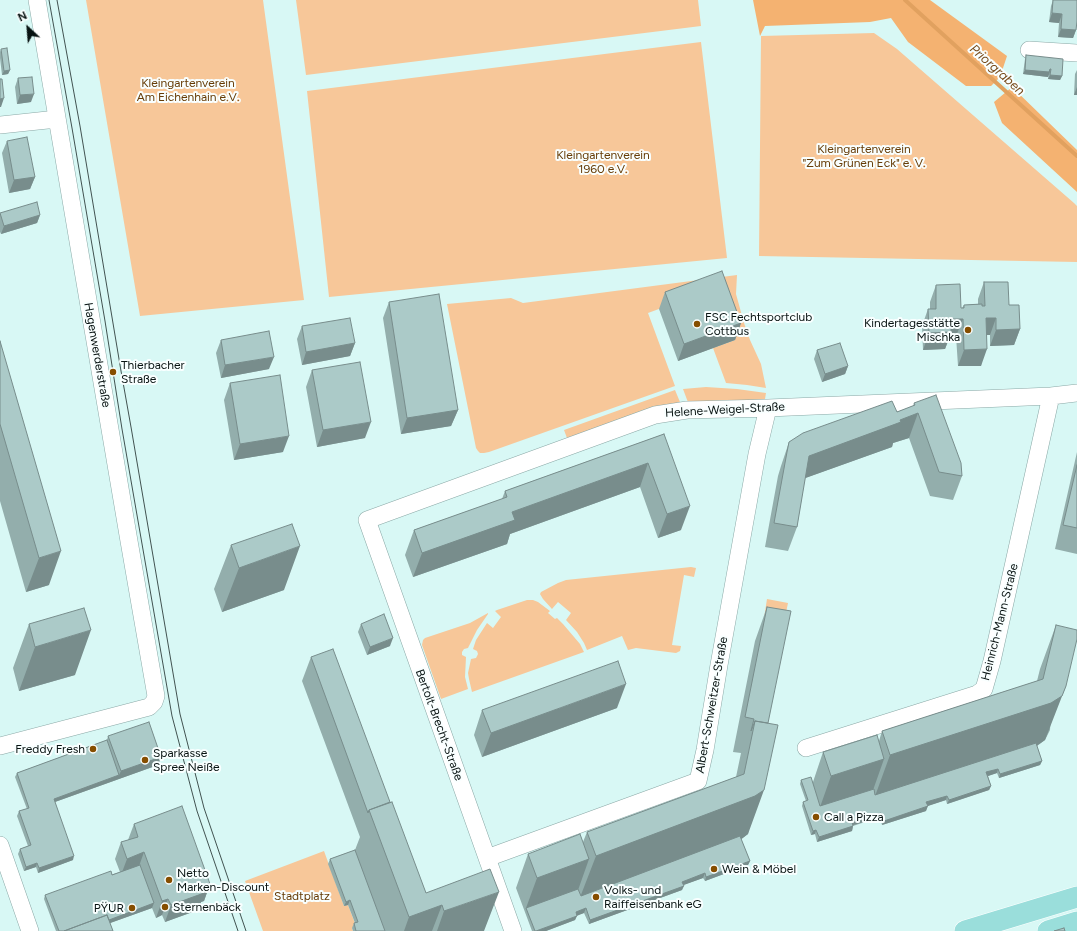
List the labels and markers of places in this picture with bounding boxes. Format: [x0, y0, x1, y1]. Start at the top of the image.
place label: FSC Fechtsportclub Cottbus [705, 310, 812, 338]
place label: Kindertagesstätte Mischka [864, 316, 960, 344]
marker: FSC Fechtsportclub Cottbus [692, 319, 702, 329]
marker: Kindertagesstätte Mischka [963, 325, 973, 335]
place label: Thierbacher Straße [121, 358, 185, 386]
marker: Thierbacher Straße [108, 367, 118, 377]
place label: Freddy Fresh [15, 742, 85, 756]
marker: Freddy Fresh [88, 744, 98, 754]
place label: Sparkasse Spree Neiße [153, 746, 220, 774]
marker: Sparkasse Spree Neiße [140, 755, 150, 765]
place label: Call a Pizza [824, 810, 884, 824]
marker: Call a Pizza [811, 812, 821, 822]
place label: Wein & Möbel [722, 862, 796, 876]
marker: Wein & Möbel [709, 864, 719, 874]
place label: Netto Marken-Discount [177, 866, 269, 894]
marker: Netto Marken-Discount [164, 875, 174, 885]
place label: Volks- und Raiffeisenbank eG [604, 883, 702, 911]
marker: Volks- und Raiffeisenbank eG [591, 892, 601, 902]
place label: Sternenbäck [173, 900, 241, 914]
place label: PŸUR [94, 901, 124, 915]
marker: Sternenbäck [160, 902, 170, 912]
marker: PŸUR [127, 903, 137, 913]

